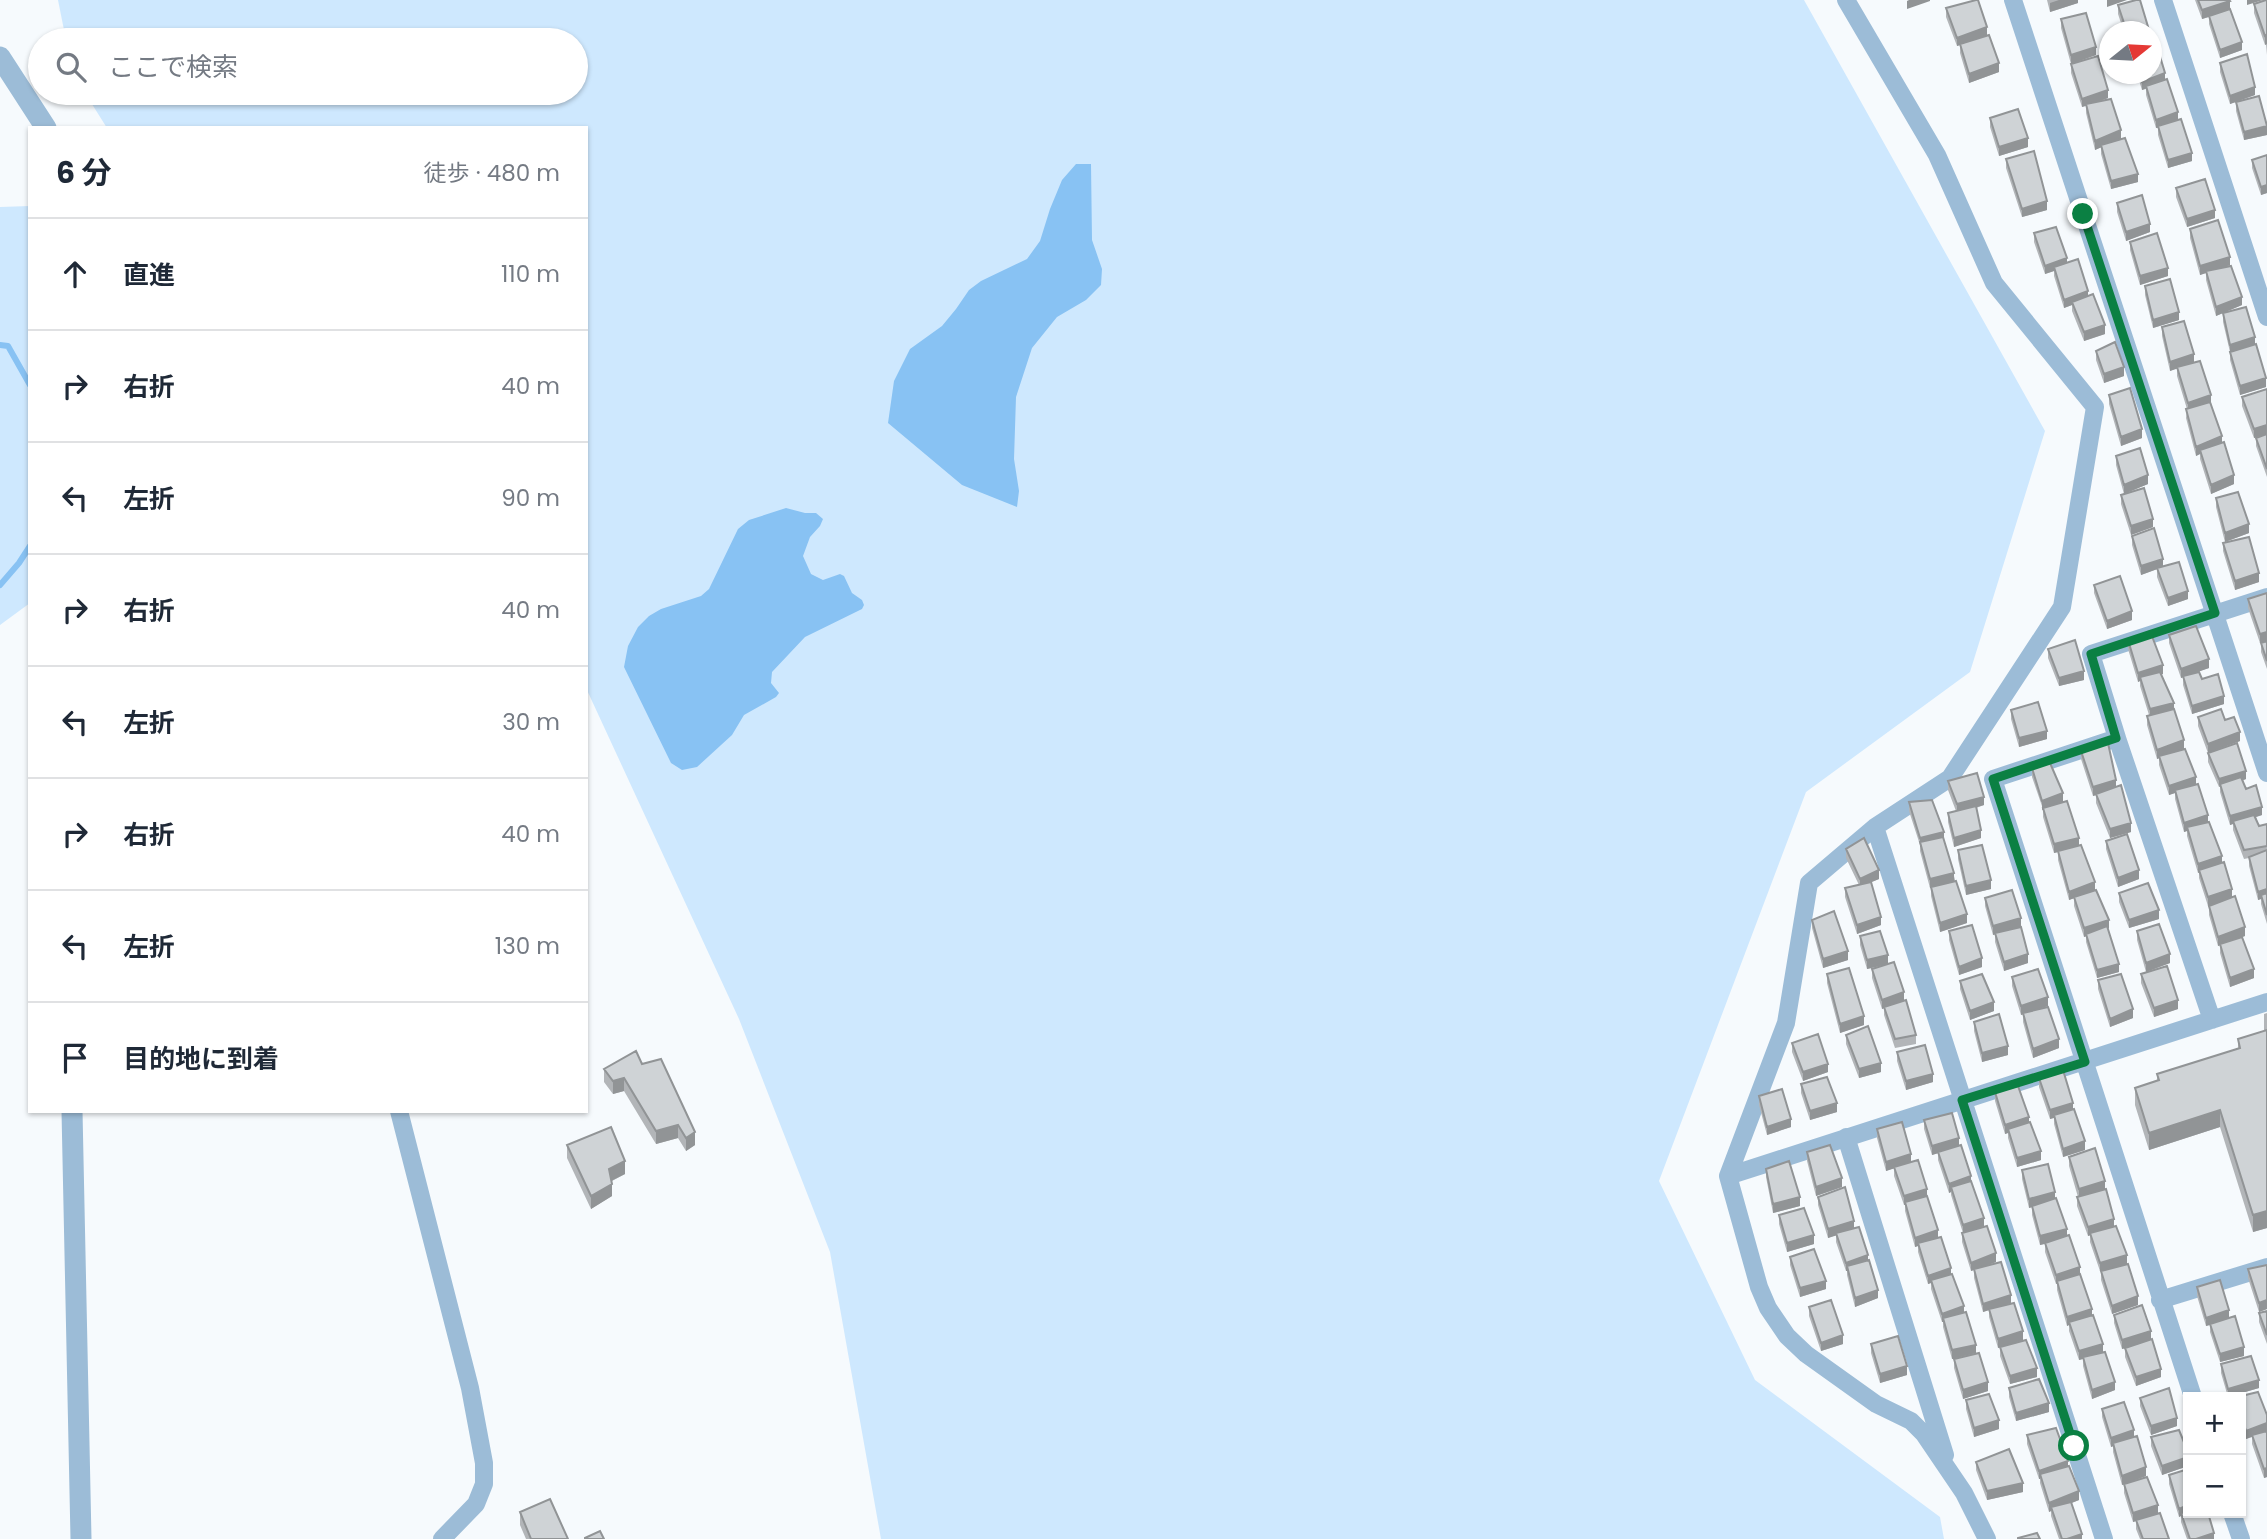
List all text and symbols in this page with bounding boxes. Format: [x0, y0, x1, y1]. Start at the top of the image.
north arrow [2099, 21, 2162, 84]
search box [28, 28, 588, 105]
icon: search [52, 48, 90, 86]
text: ここで検索 [108, 49, 238, 85]
text: 6 分 [56, 151, 111, 194]
text: 徒歩 · 480 m [424, 157, 560, 189]
route end [2067, 198, 2098, 229]
icon: ahead [56, 255, 94, 293]
text: 直進 [123, 257, 175, 293]
text: 110 m [501, 258, 560, 290]
icon: right [56, 367, 94, 405]
text: 右折 [123, 369, 175, 405]
text: 40 m [501, 370, 560, 402]
icon: left [56, 479, 94, 517]
text: 左折 [123, 481, 175, 517]
text: 90 m [501, 482, 560, 514]
icon: right [56, 591, 94, 629]
text: 右折 [123, 593, 175, 629]
text: 40 m [501, 594, 560, 626]
icon: left [56, 703, 94, 741]
text: 左折 [123, 705, 175, 741]
text: 30 m [502, 706, 560, 738]
icon: right [56, 815, 94, 853]
text: 右折 [123, 817, 175, 853]
text: 40 m [501, 818, 560, 850]
icon: left [56, 927, 94, 965]
text: 左折 [123, 929, 175, 965]
text: 130 m [495, 930, 560, 962]
icon: arrive [56, 1039, 94, 1077]
text: 目的地に到着 [123, 1041, 279, 1077]
map controls [2183, 1392, 2246, 1518]
button: + [2183, 1392, 2246, 1455]
route start [2058, 1430, 2089, 1461]
button: − [2183, 1455, 2246, 1518]

